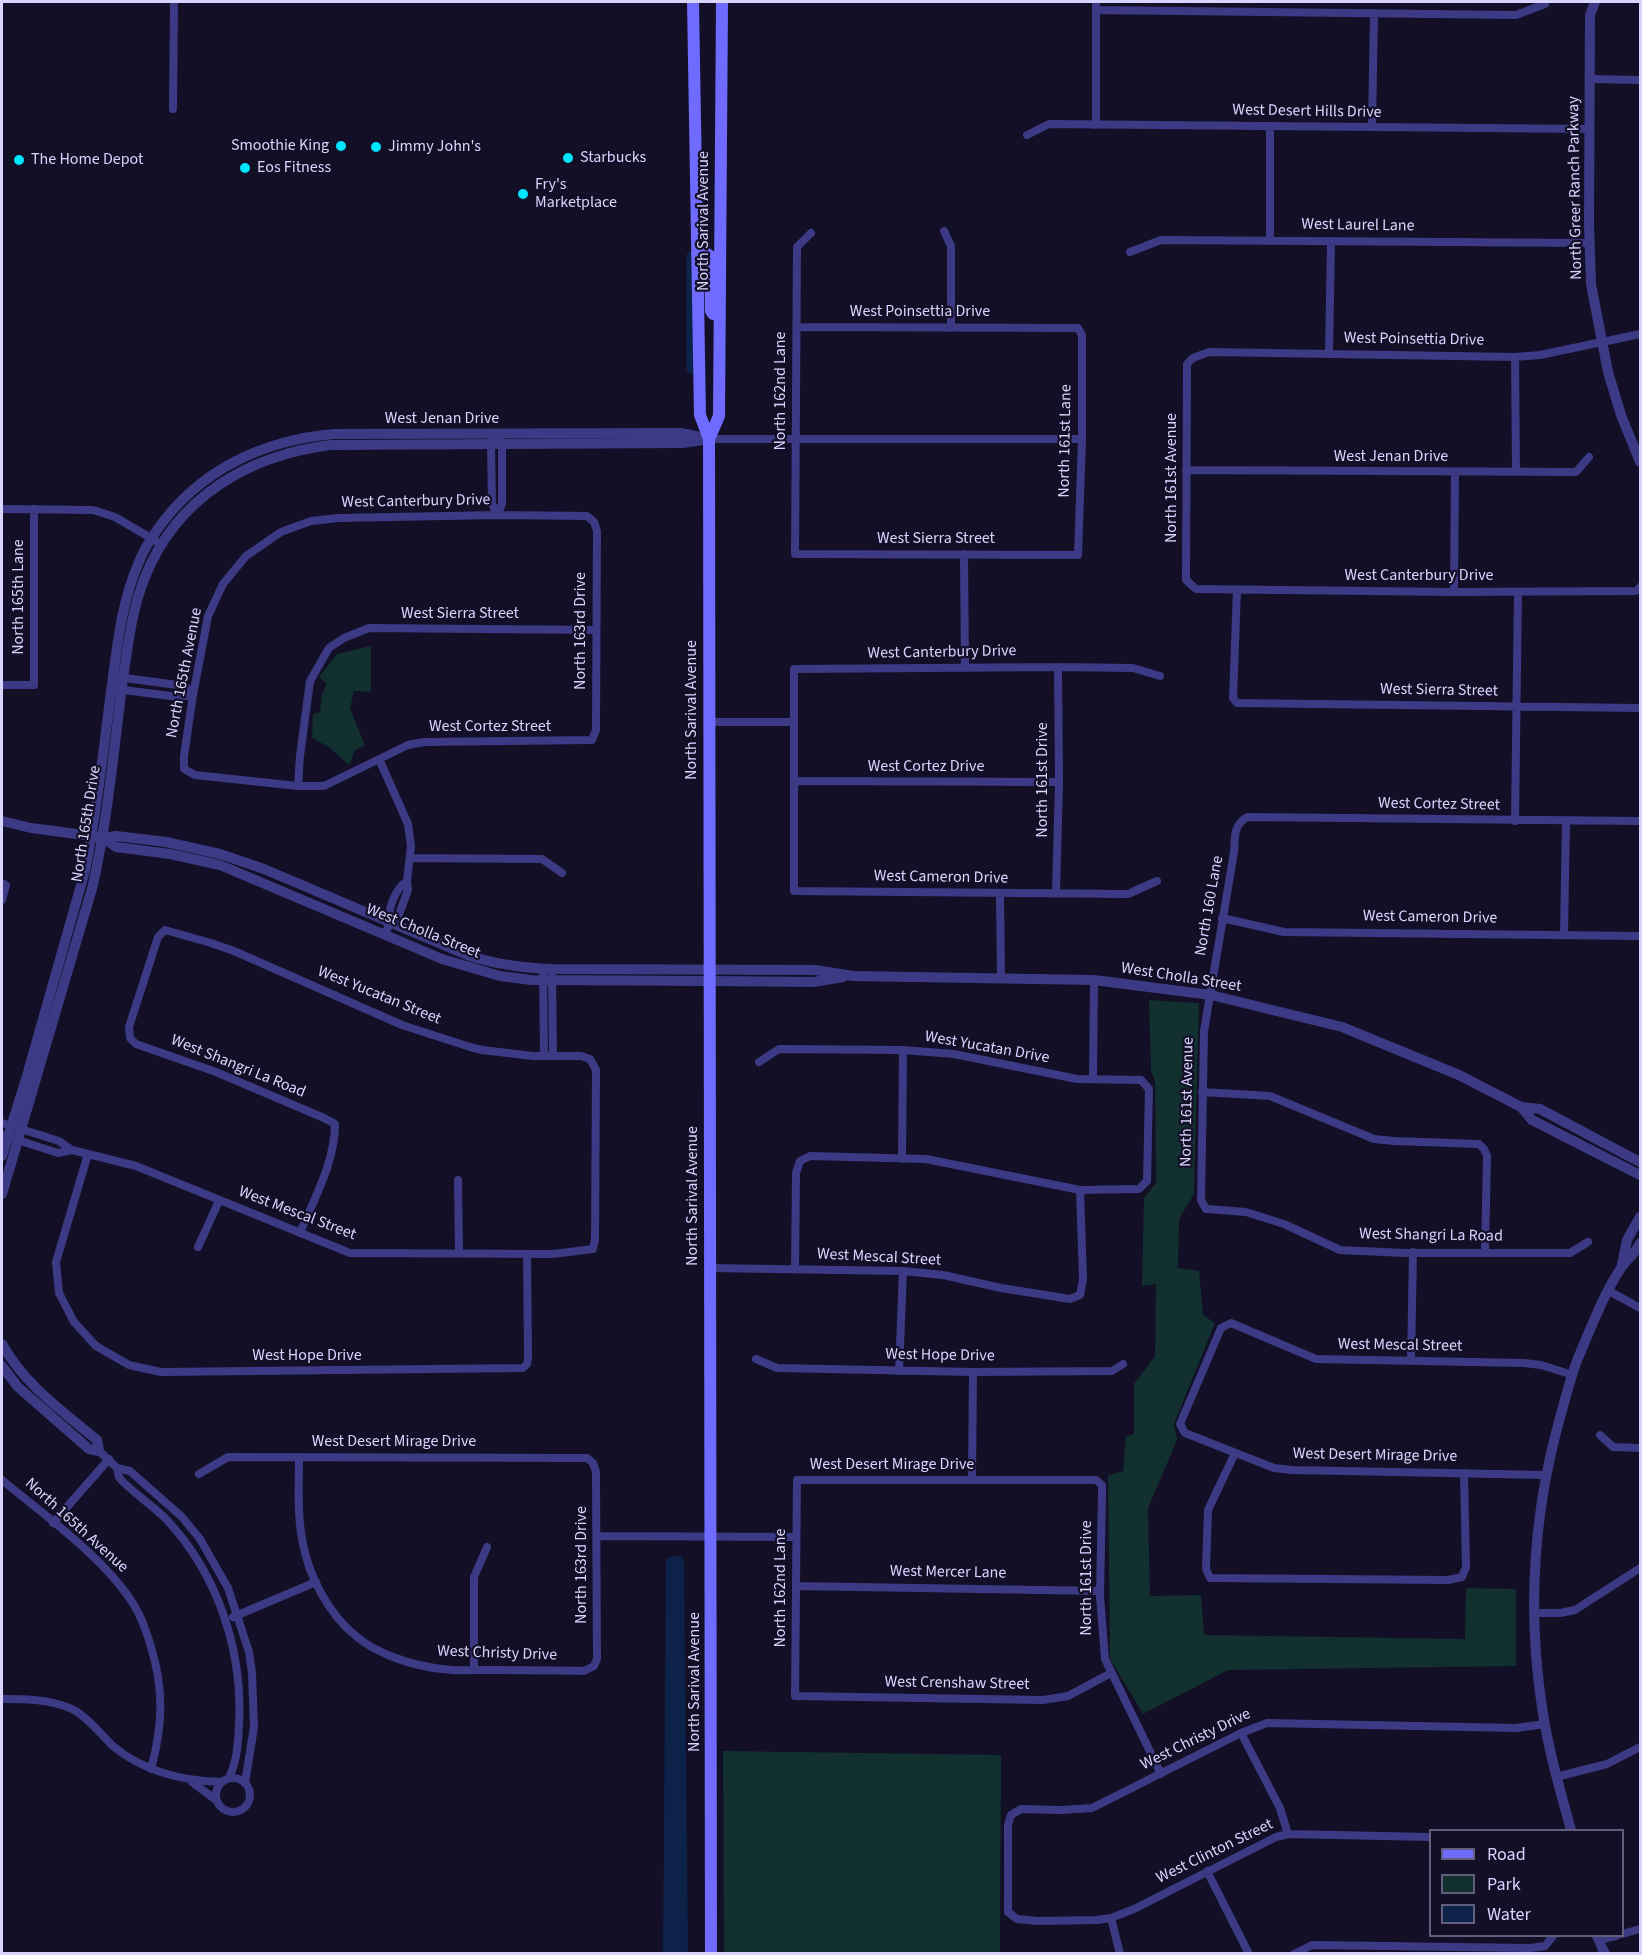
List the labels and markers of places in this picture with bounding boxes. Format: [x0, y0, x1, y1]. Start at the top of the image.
place label: Smoothie King [231, 136, 329, 156]
place label: Jimmy John's [388, 137, 481, 157]
marker: Smoothie King [334, 139, 348, 153]
marker: Jimmy John's [369, 140, 383, 154]
place label: Starbucks [580, 148, 646, 168]
place label: The Home Depot [31, 150, 143, 170]
marker: Starbucks [561, 151, 575, 165]
marker: The Home Depot [12, 153, 26, 167]
place label: Eos Fitness [257, 158, 331, 178]
marker: Eos Fitness [238, 161, 252, 175]
place label: Fry's Marketplace [535, 175, 617, 213]
marker: Fry's Marketplace [516, 187, 530, 201]

